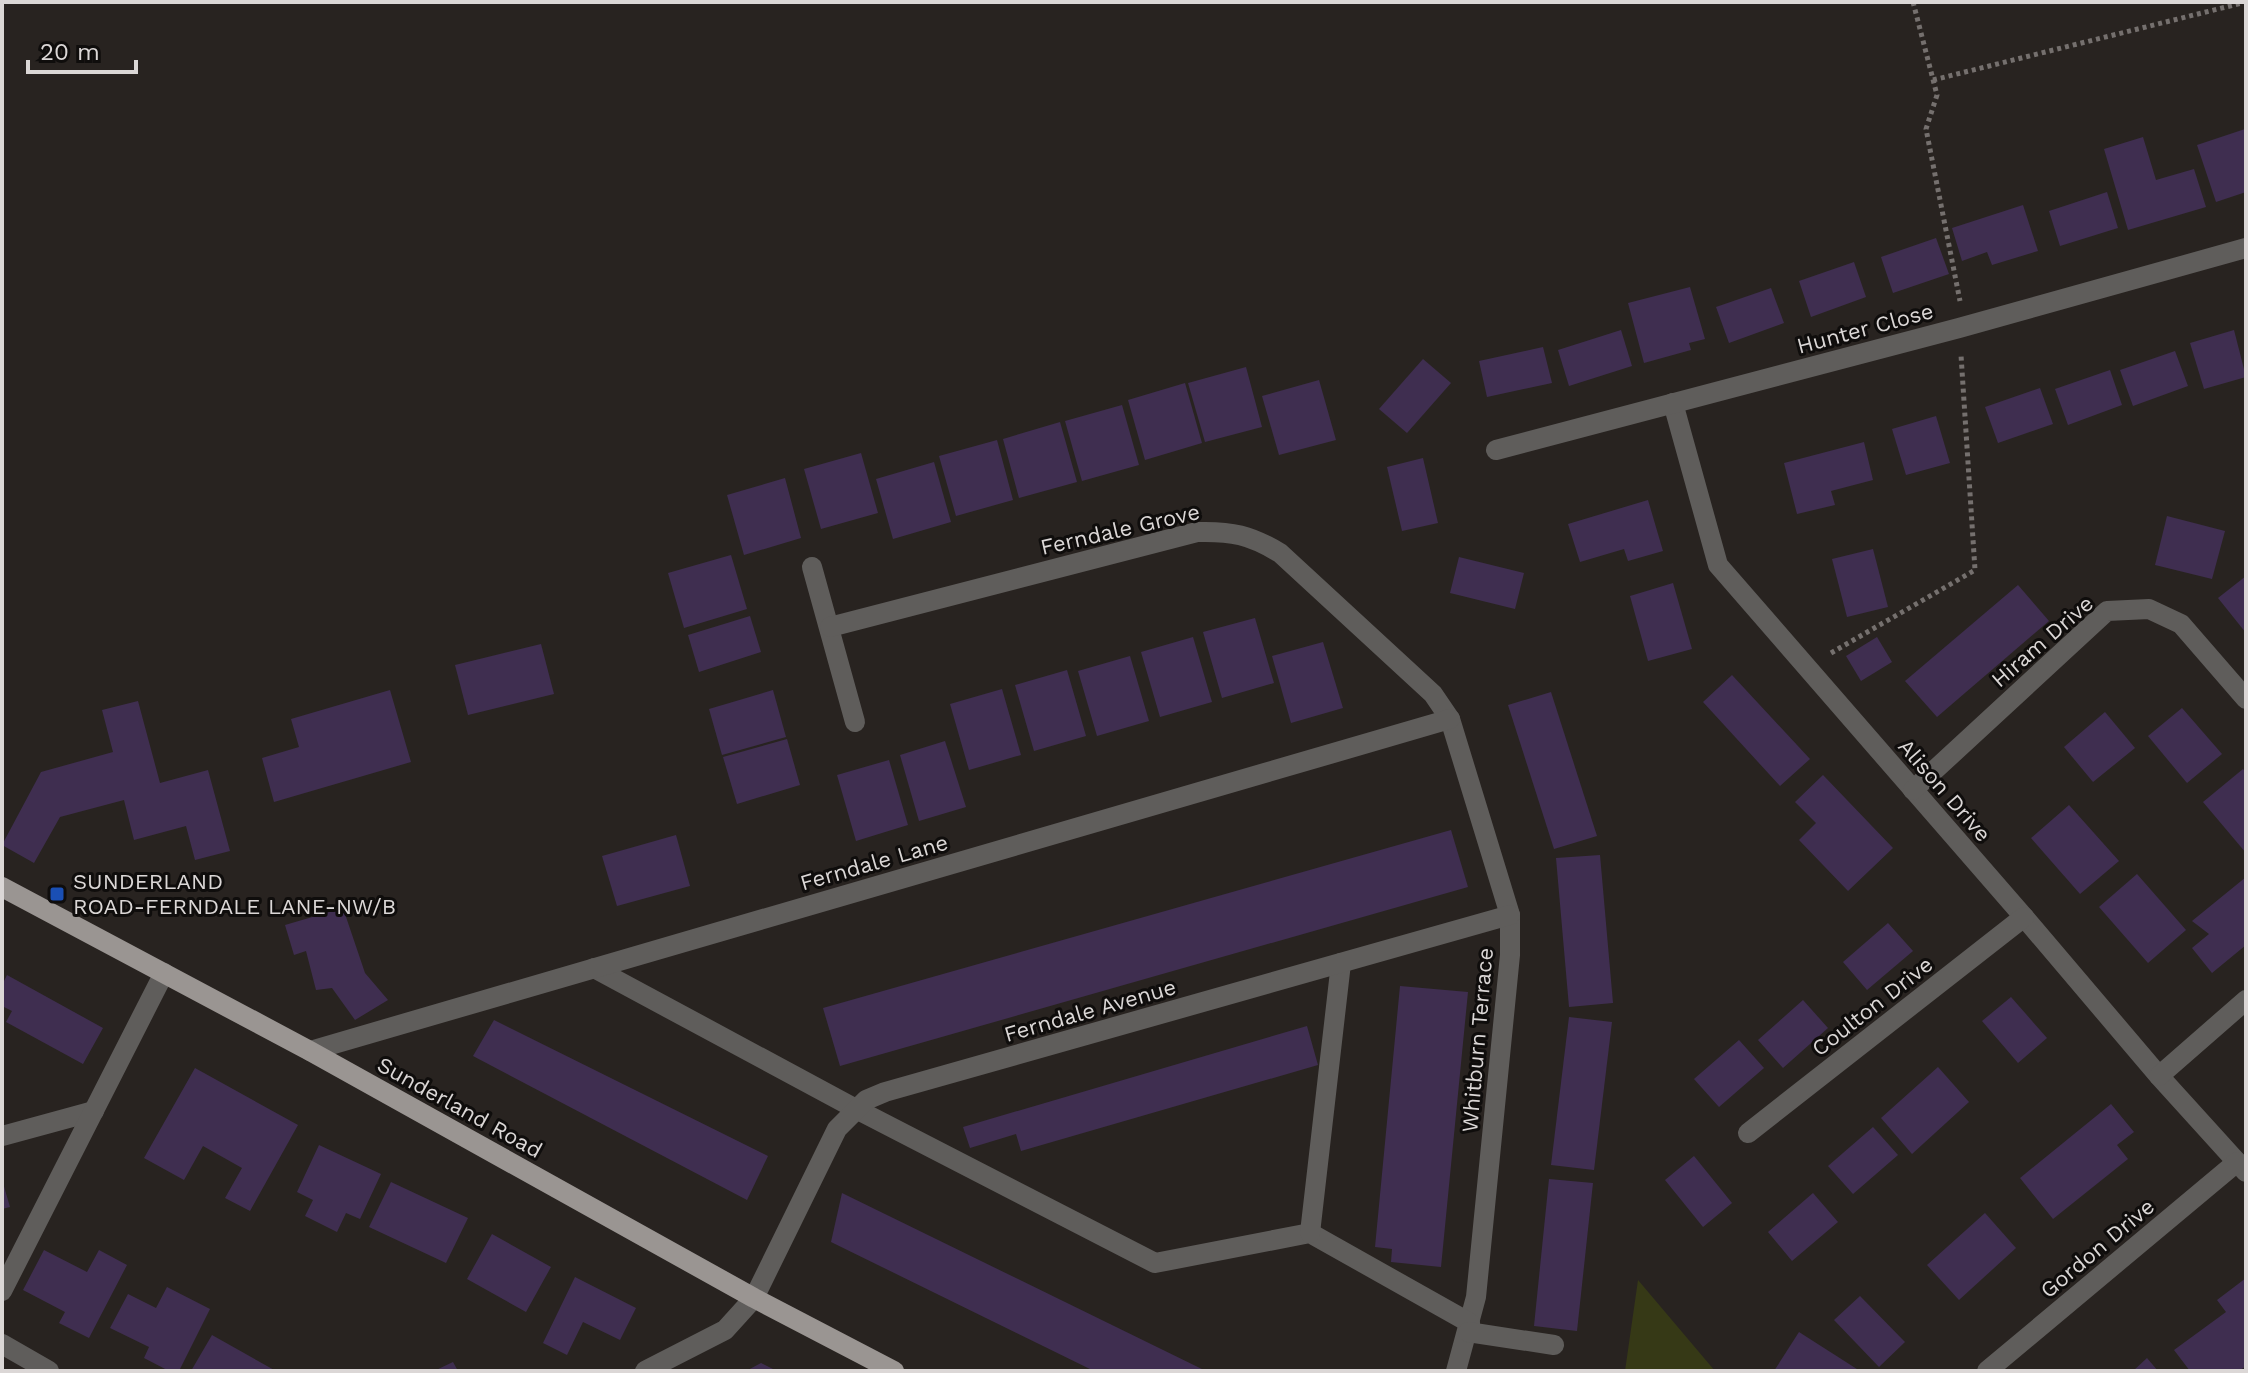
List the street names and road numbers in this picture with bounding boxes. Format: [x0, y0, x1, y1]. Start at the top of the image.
street label: Hunter Close [1794, 298, 1936, 359]
street label: Ferndale Grove [1038, 499, 1202, 560]
street label: Hiram Drive [1986, 591, 2098, 692]
street label: Alison Drive [1893, 734, 1996, 847]
street label: Ferndale Lane [797, 829, 951, 896]
street label: Whitburn Terrace [1457, 947, 1498, 1133]
street label: Coulton Drive [1807, 951, 1938, 1061]
street label: Ferndale Avenue [1001, 974, 1179, 1047]
street label: Sunderland Road [373, 1052, 546, 1163]
street label: Gordon Drive [2035, 1194, 2159, 1303]

